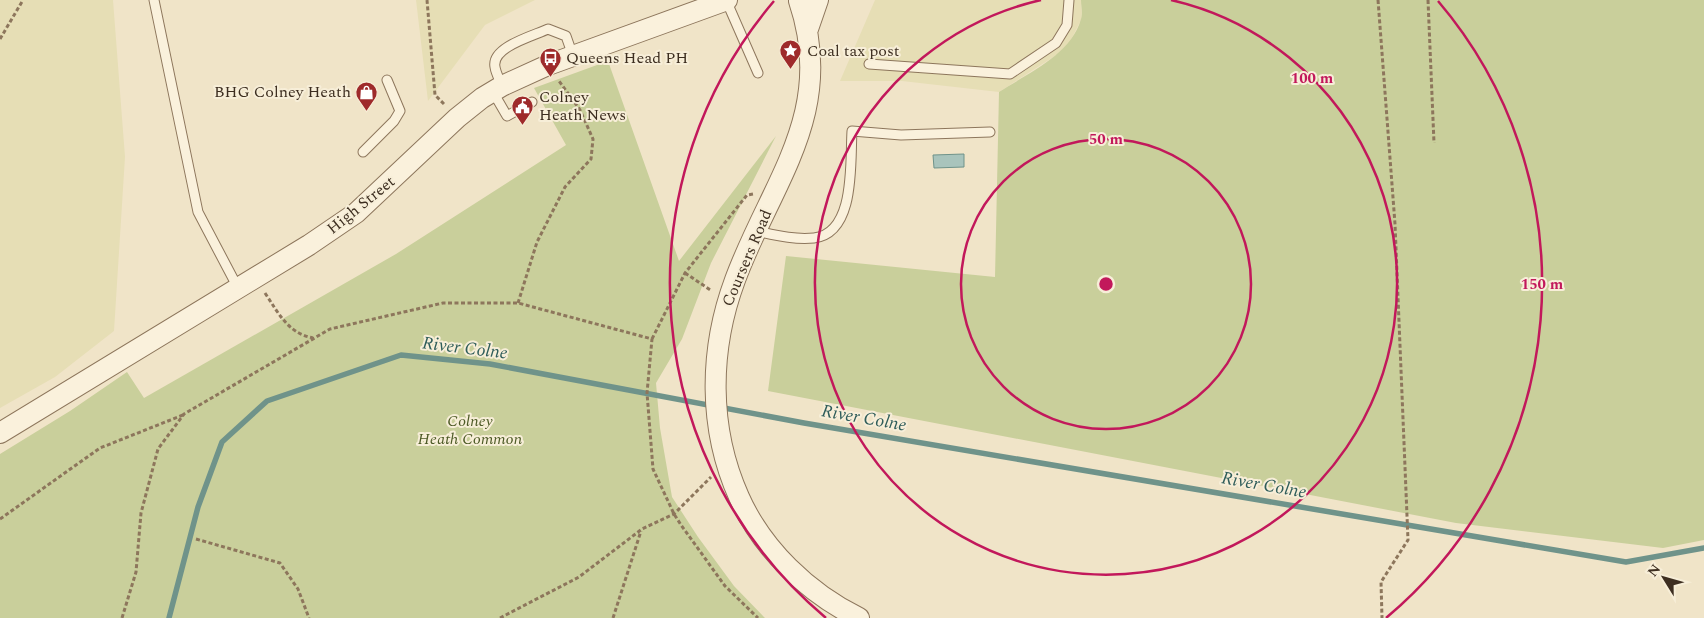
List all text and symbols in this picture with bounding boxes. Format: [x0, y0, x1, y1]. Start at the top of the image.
place icon: Coal tax post [779, 39, 803, 70]
place label: Coal tax post [807, 39, 900, 63]
bus stop icon: Queens Head PH [538, 46, 562, 77]
place label: Queens Head PH [566, 46, 688, 70]
text: 100 m [1291, 67, 1334, 90]
place label: BHG Colney Heath [214, 80, 351, 104]
shop icon: BHG Colney Heath [355, 80, 379, 111]
place label: Colney Heath News [539, 85, 626, 127]
public building icon: Colney Heath News [511, 94, 535, 125]
text: 50 m [1089, 128, 1124, 151]
street label: High Street [322, 170, 401, 240]
street label: Coursers Road [716, 206, 778, 310]
text: 150 m [1521, 273, 1564, 296]
centre of rings [1097, 275, 1115, 293]
water label: River Colne [421, 329, 509, 367]
water label: River Colne [819, 397, 909, 439]
park label: Colney Heath Common [418, 409, 523, 451]
water label: River Colne [1219, 464, 1309, 506]
north arrow [1639, 553, 1689, 603]
text: N [1642, 560, 1666, 581]

